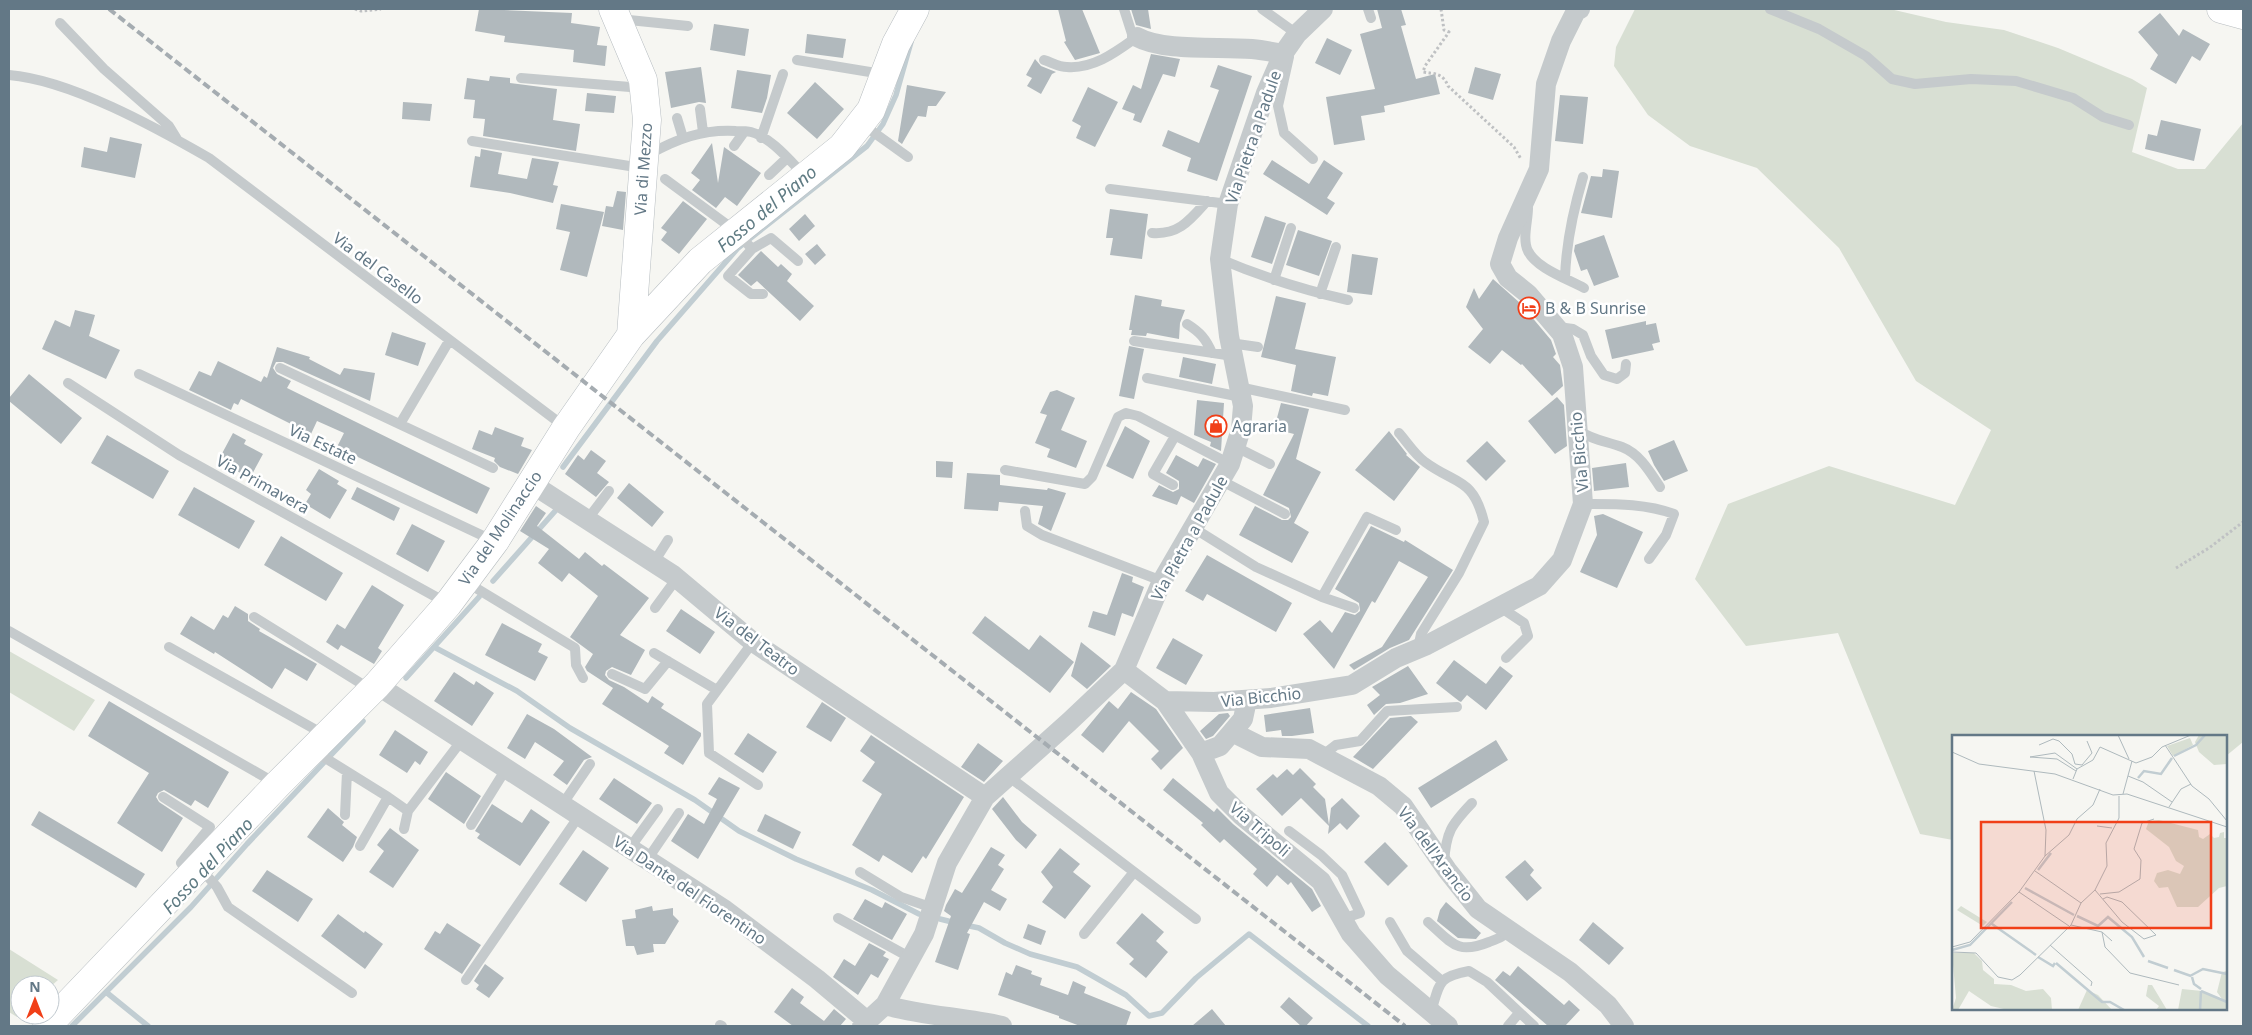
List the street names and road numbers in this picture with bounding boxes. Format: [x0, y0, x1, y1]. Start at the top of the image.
street label: Via Pietra a Padule [1220, 67, 1286, 207]
street label: Via di Mezzo [629, 122, 657, 216]
street label: Via del Casello [328, 227, 428, 309]
street label: Via Bicchio [1565, 411, 1593, 493]
street label: Via Estate [285, 419, 361, 469]
street label: Via Primavera [212, 449, 314, 519]
street label: Via del Molinaccio [453, 466, 547, 590]
street label: Via Pietra a Padule [1146, 472, 1232, 604]
street label: Via del Teatro [710, 602, 804, 680]
street label: Via Bicchio [1220, 682, 1302, 712]
street label: Via Tripoli [1225, 797, 1295, 861]
street label: Via dell'Arancio [1393, 802, 1479, 906]
street label: Via Dante del Fiorentino [609, 830, 771, 950]

